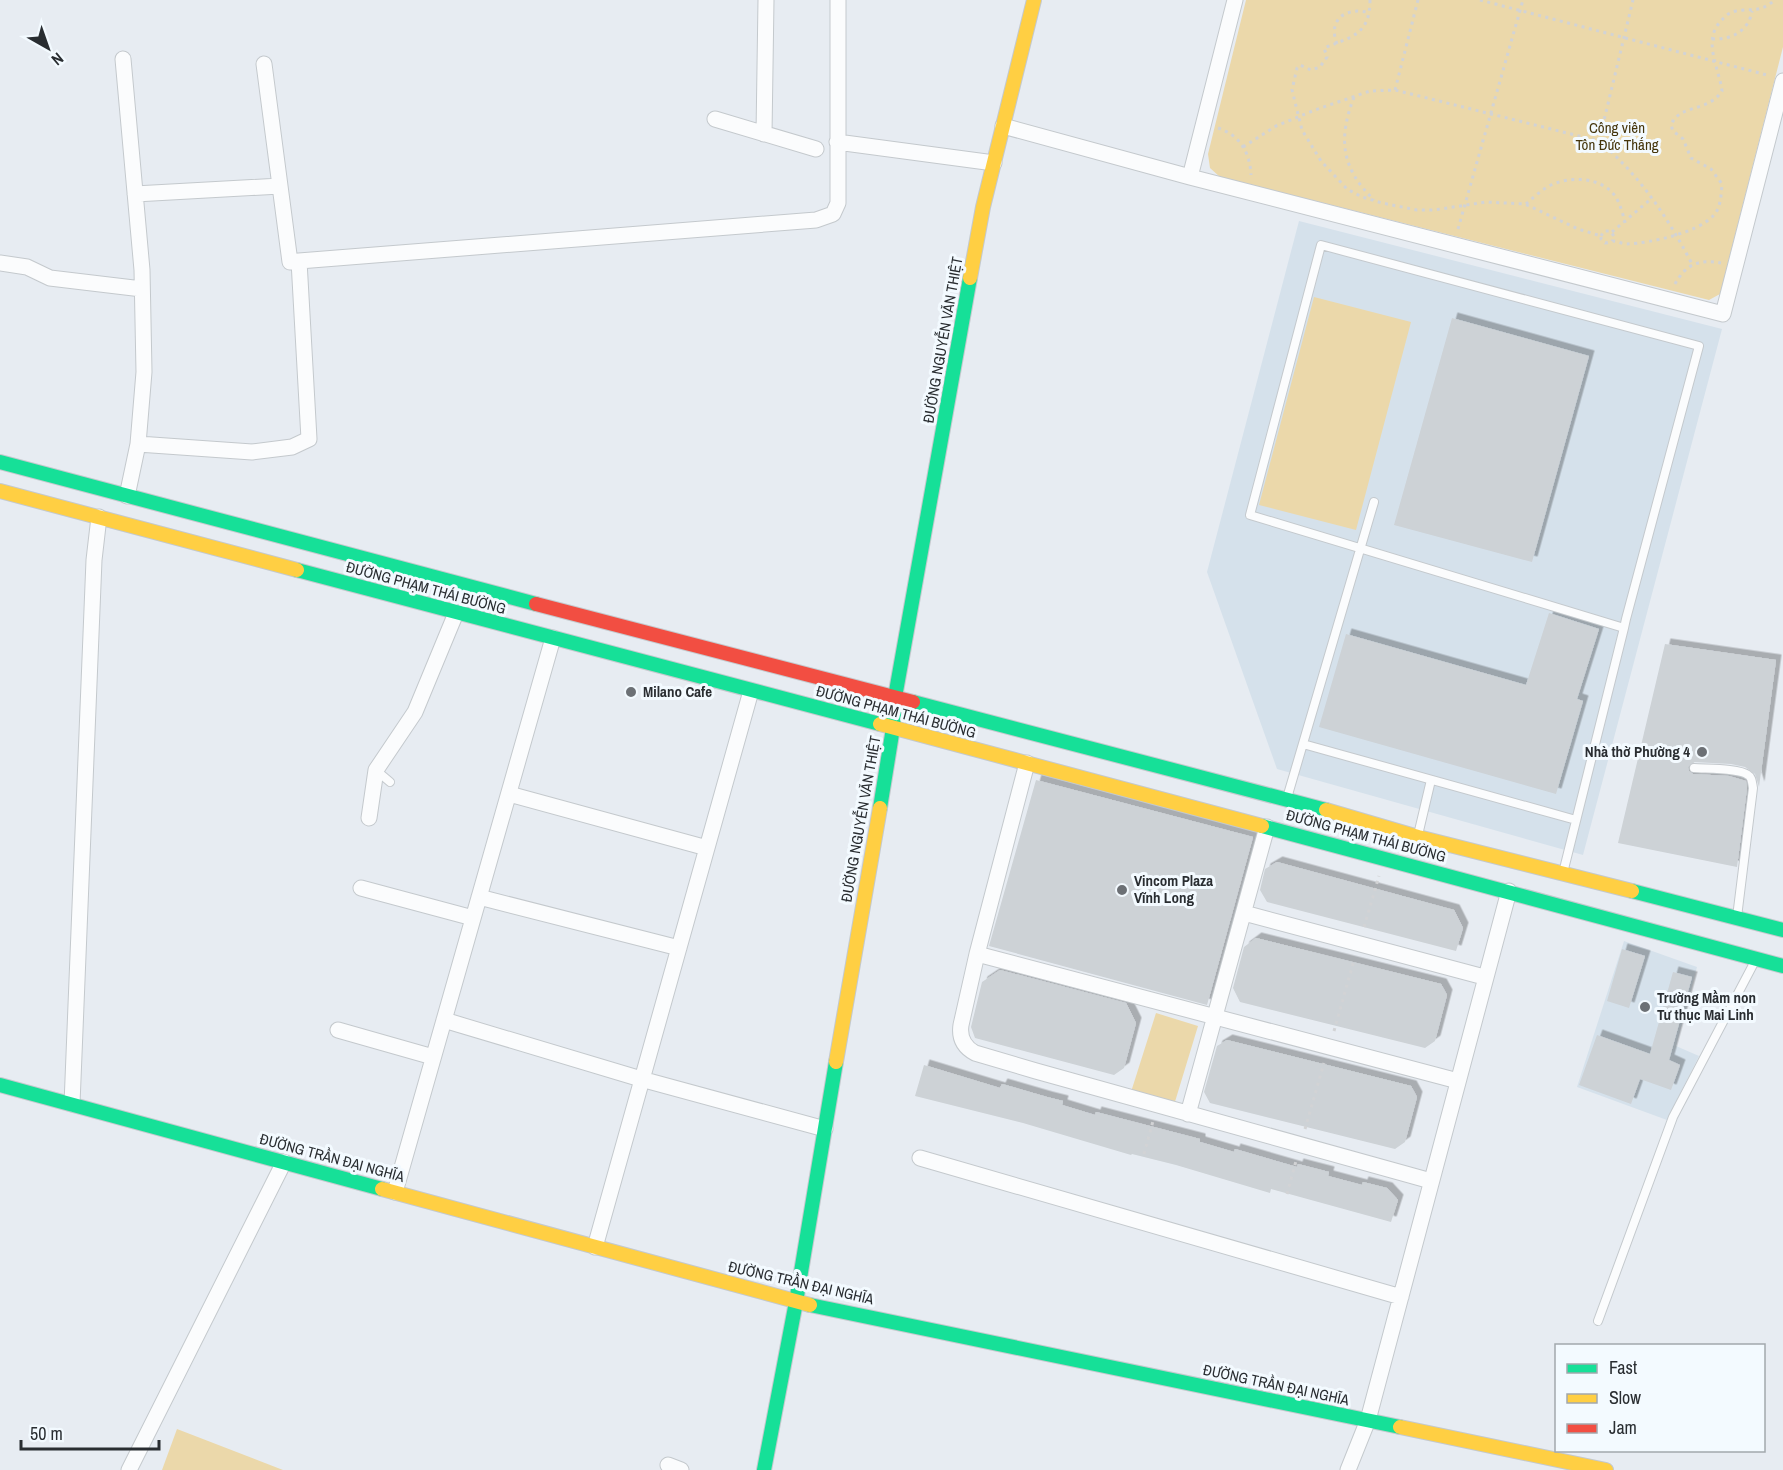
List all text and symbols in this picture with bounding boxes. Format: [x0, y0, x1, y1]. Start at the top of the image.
north arrow [18, 18, 78, 78]
text: N [47, 48, 68, 71]
park label: Công viên Tôn Đức Thắng [1575, 117, 1659, 155]
street label: ĐƯỜNG NGUYỄN VĂN THIỆT [918, 255, 968, 425]
street label: ĐƯỜNG PHẠM THÁI BƯỜNG [344, 556, 508, 619]
street label: ĐƯỜNG PHẠM THÁI BƯỜNG [814, 680, 978, 743]
place label: Milano Cafe [643, 681, 712, 702]
marker: Milano Cafe [624, 685, 638, 699]
street label: ĐƯỜNG NGUYỄN VĂN THIỆT [836, 734, 886, 904]
place label: Nhà thờ Phường 4 [1585, 741, 1690, 762]
marker: Nhà thờ Phường 4 [1695, 745, 1709, 759]
street label: ĐƯỜNG PHẠM THÁI BƯỜNG [1284, 804, 1448, 867]
place label: Vincom Plaza Vĩnh Long [1134, 870, 1213, 908]
marker: Vincom Plaza Vĩnh Long [1115, 883, 1129, 897]
place label: Trường Mầm non Tư thục Mai Linh [1657, 987, 1756, 1025]
marker: Trường Mầm non Tư thục Mai Linh [1638, 1000, 1652, 1014]
street label: ĐƯỜNG TRẦN ĐẠI NGHĨA [258, 1128, 407, 1187]
street label: ĐƯỜNG TRẦN ĐẠI NGHĨA [726, 1256, 877, 1310]
legend [1555, 1344, 1765, 1452]
text: Fast [1609, 1355, 1637, 1380]
street label: ĐƯỜNG TRẦN ĐẠI NGHĨA [1201, 1359, 1352, 1410]
text: Slow [1609, 1385, 1641, 1410]
scale bar [21, 1413, 159, 1451]
text: Jam [1609, 1415, 1637, 1440]
text: 50 m [30, 1421, 63, 1446]

